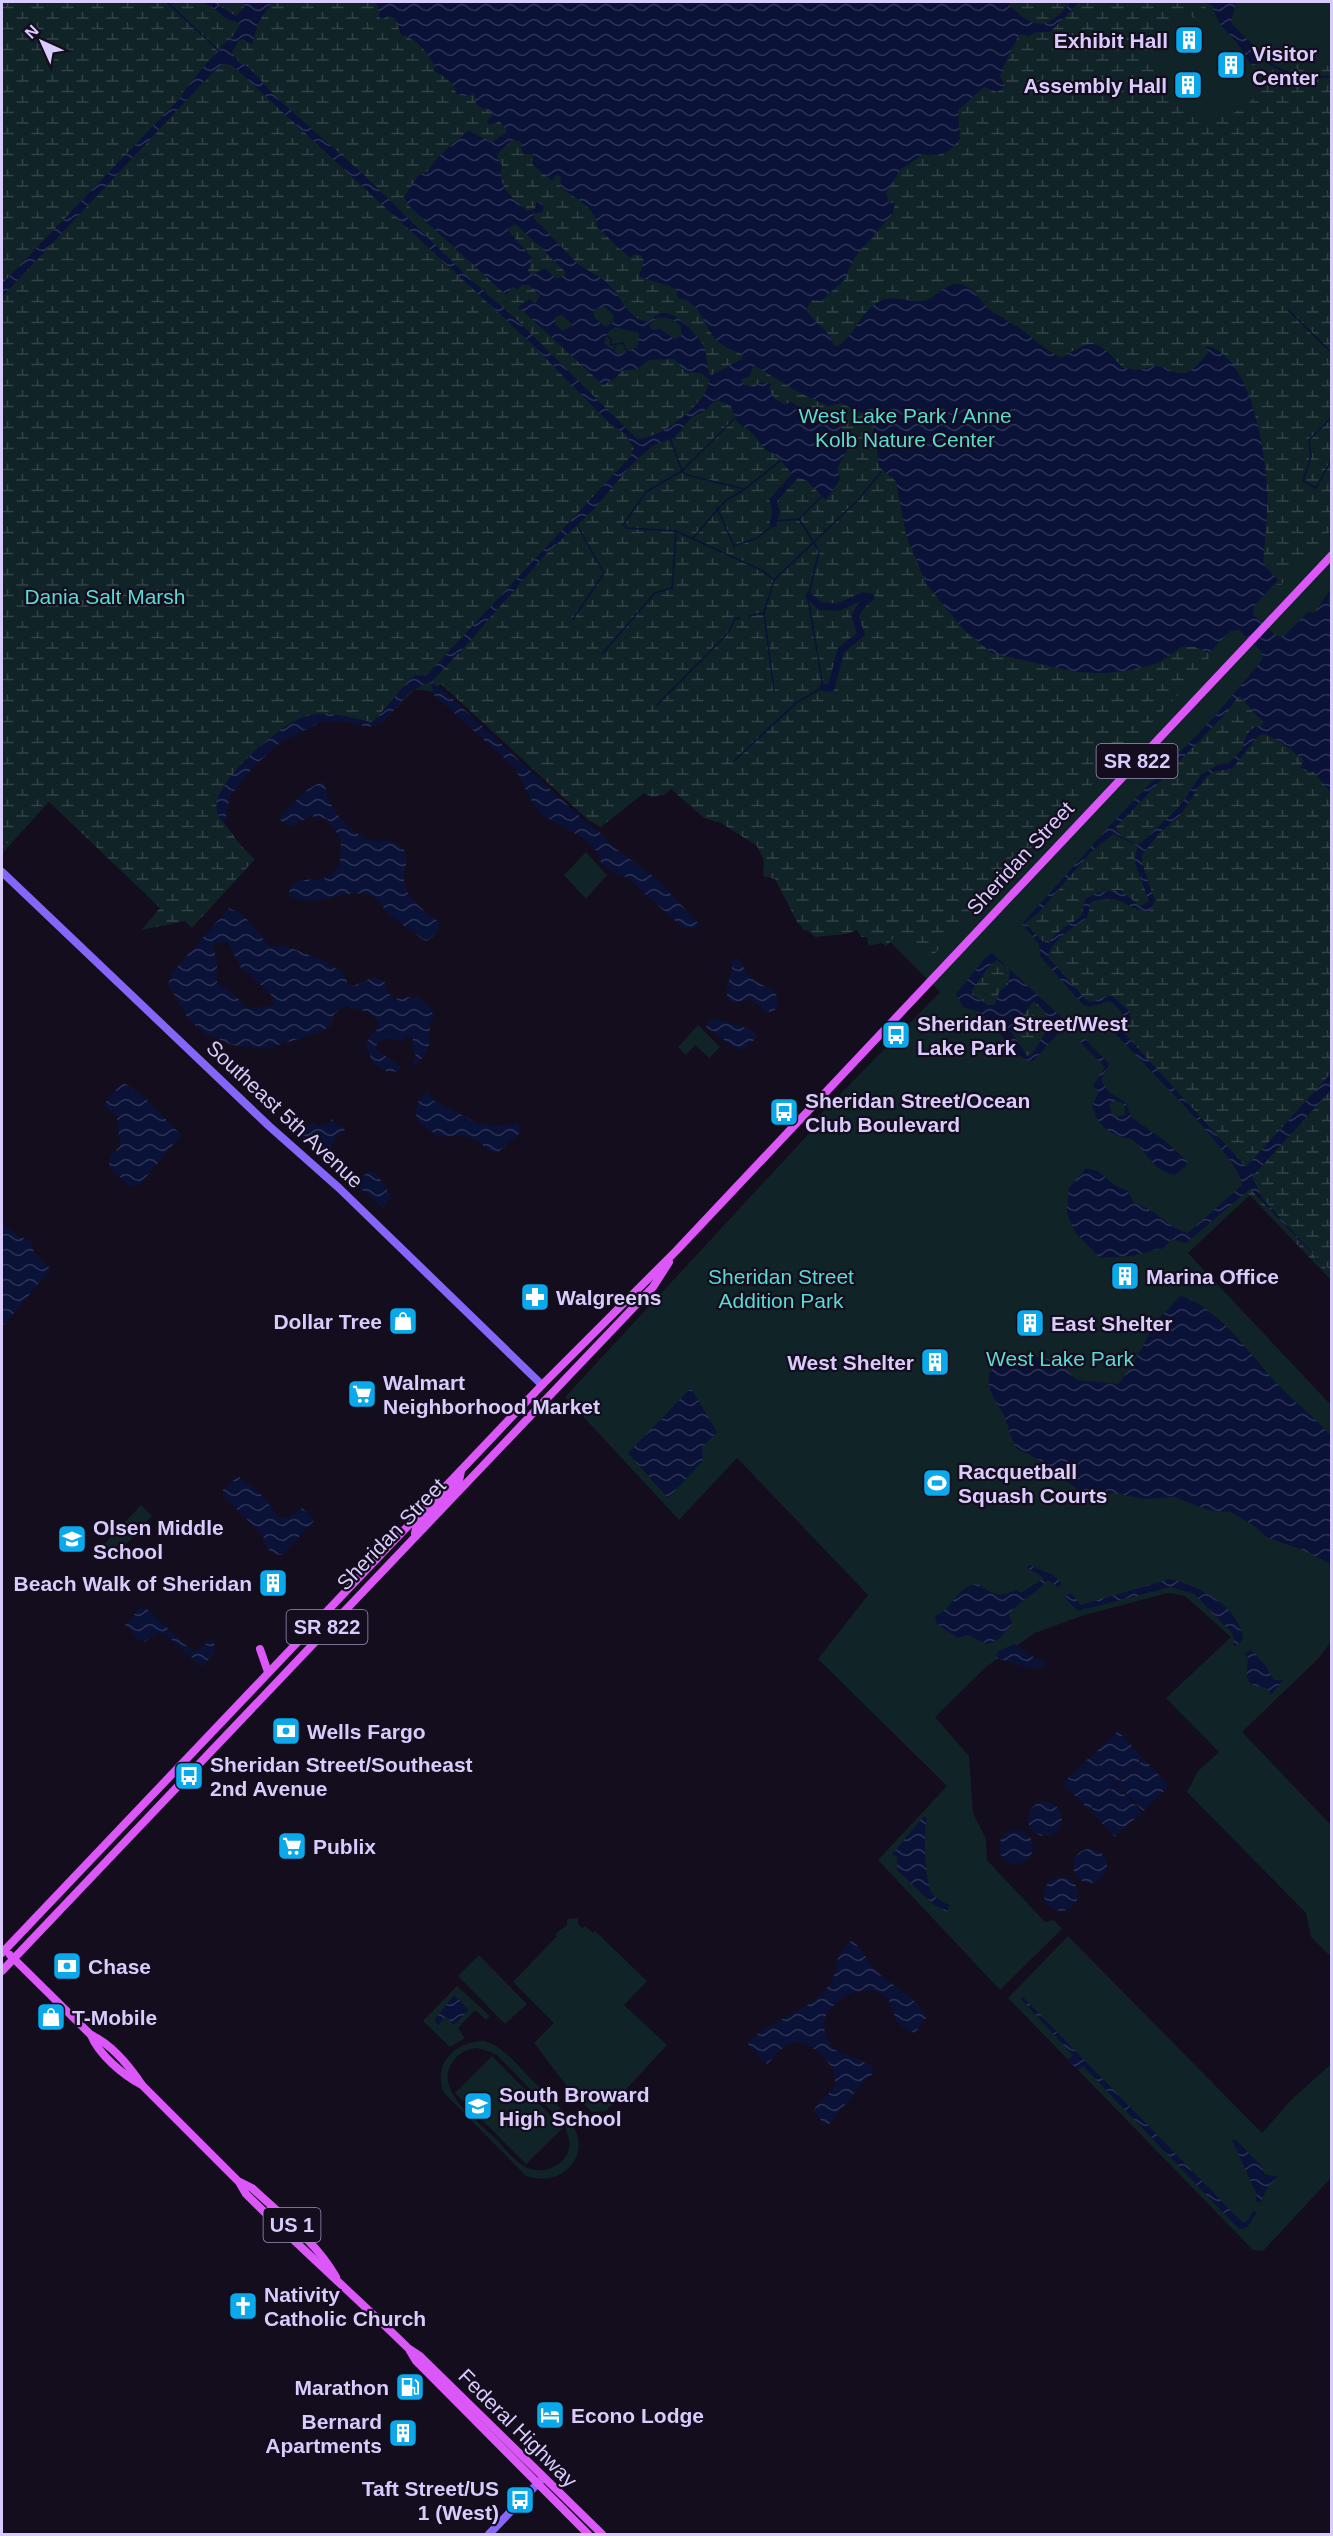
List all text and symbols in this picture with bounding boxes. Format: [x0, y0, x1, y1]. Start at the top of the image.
north arrow [12, 12, 72, 72]
text: N [22, 22, 42, 42]
building icon: Exhibit Hall [1173, 24, 1205, 56]
place label: Exhibit Hall [1054, 29, 1168, 52]
place label: Visitor Center [1252, 42, 1319, 89]
building icon: Visitor Center [1215, 49, 1247, 81]
building icon: Assembly Hall [1172, 69, 1204, 101]
place label: Assembly Hall [1023, 74, 1167, 97]
park label: West Lake Park / Anne Kolb Nature Center [798, 404, 1012, 451]
park label: Dania Salt Marsh [24, 585, 186, 608]
road number: SR 822 [1096, 744, 1178, 778]
street label: Sheridan Street [962, 797, 1078, 919]
place label: Sheridan Street/West Lake Park [917, 1012, 1128, 1059]
bus stop icon: Sheridan Street/West Lake Park [880, 1019, 912, 1051]
street label: Southeast 5th Avenue [202, 1036, 368, 1192]
place label: Sheridan Street/Ocean Club Boulevard [805, 1089, 1030, 1136]
bus stop icon: Sheridan Street/Ocean Club Boulevard [768, 1096, 800, 1128]
building icon: Marina Office [1109, 1260, 1141, 1292]
park label: Sheridan Street Addition Park [708, 1265, 854, 1312]
place label: Marina Office [1146, 1265, 1279, 1288]
pharmacy icon: Walgreens [519, 1281, 551, 1313]
place label: Walgreens [556, 1286, 661, 1309]
shop icon: Dollar Tree [387, 1305, 419, 1337]
building icon: East Shelter [1014, 1307, 1046, 1339]
place label: Dollar Tree [273, 1310, 382, 1333]
place label: East Shelter [1051, 1312, 1172, 1335]
building icon: West Shelter [919, 1346, 951, 1378]
park label: West Lake Park [986, 1347, 1134, 1370]
place label: West Shelter [787, 1351, 914, 1374]
place label: Walmart Neighborhood Market [383, 1371, 600, 1418]
supermarket icon: Walmart Neighborhood Market [346, 1378, 378, 1410]
place label: Racquetball Squash Courts [958, 1460, 1107, 1507]
sports icon: Racquetball Squash Courts [921, 1467, 953, 1499]
street label: Sheridan Street [332, 1473, 450, 1594]
place label: Olsen Middle School [93, 1516, 224, 1563]
school or university icon: Olsen Middle School [56, 1523, 88, 1555]
building icon: Beach Walk of Sheridan [257, 1567, 289, 1599]
place label: Beach Walk of Sheridan [14, 1572, 252, 1595]
road number: SR 822 [286, 1610, 368, 1644]
bank icon: Wells Fargo [270, 1715, 302, 1747]
place label: Wells Fargo [307, 1720, 426, 1743]
place label: Sheridan Street/Southeast 2nd Avenue [210, 1753, 473, 1800]
bus stop icon: Sheridan Street/Southeast 2nd Avenue [173, 1760, 205, 1792]
supermarket icon: Publix [276, 1830, 308, 1862]
place label: Publix [313, 1835, 376, 1858]
bank icon: Chase [51, 1950, 83, 1982]
place label: Chase [88, 1955, 151, 1978]
shop icon: T-Mobile [35, 2001, 67, 2033]
place label: T-Mobile [72, 2006, 157, 2029]
place label: South Broward High School [499, 2083, 650, 2130]
school or university icon: South Broward High School [462, 2090, 494, 2122]
road number: US 1 [264, 2208, 320, 2242]
place label: Nativity Catholic Church [264, 2283, 426, 2330]
church icon: Nativity Catholic Church [227, 2290, 259, 2322]
street label: Federal Highway [454, 2364, 582, 2492]
fuel station icon: Marathon [394, 2371, 426, 2403]
place label: Marathon [295, 2376, 389, 2399]
hotel icon: Econo Lodge [534, 2399, 566, 2431]
place label: Econo Lodge [571, 2404, 704, 2427]
place label: Bernard Apartments [265, 2410, 382, 2457]
building icon: Bernard Apartments [387, 2417, 419, 2449]
place label: Taft Street/US 1 (West) [362, 2477, 499, 2524]
bus stop icon: Taft Street/US 1 (West) [504, 2484, 536, 2516]

